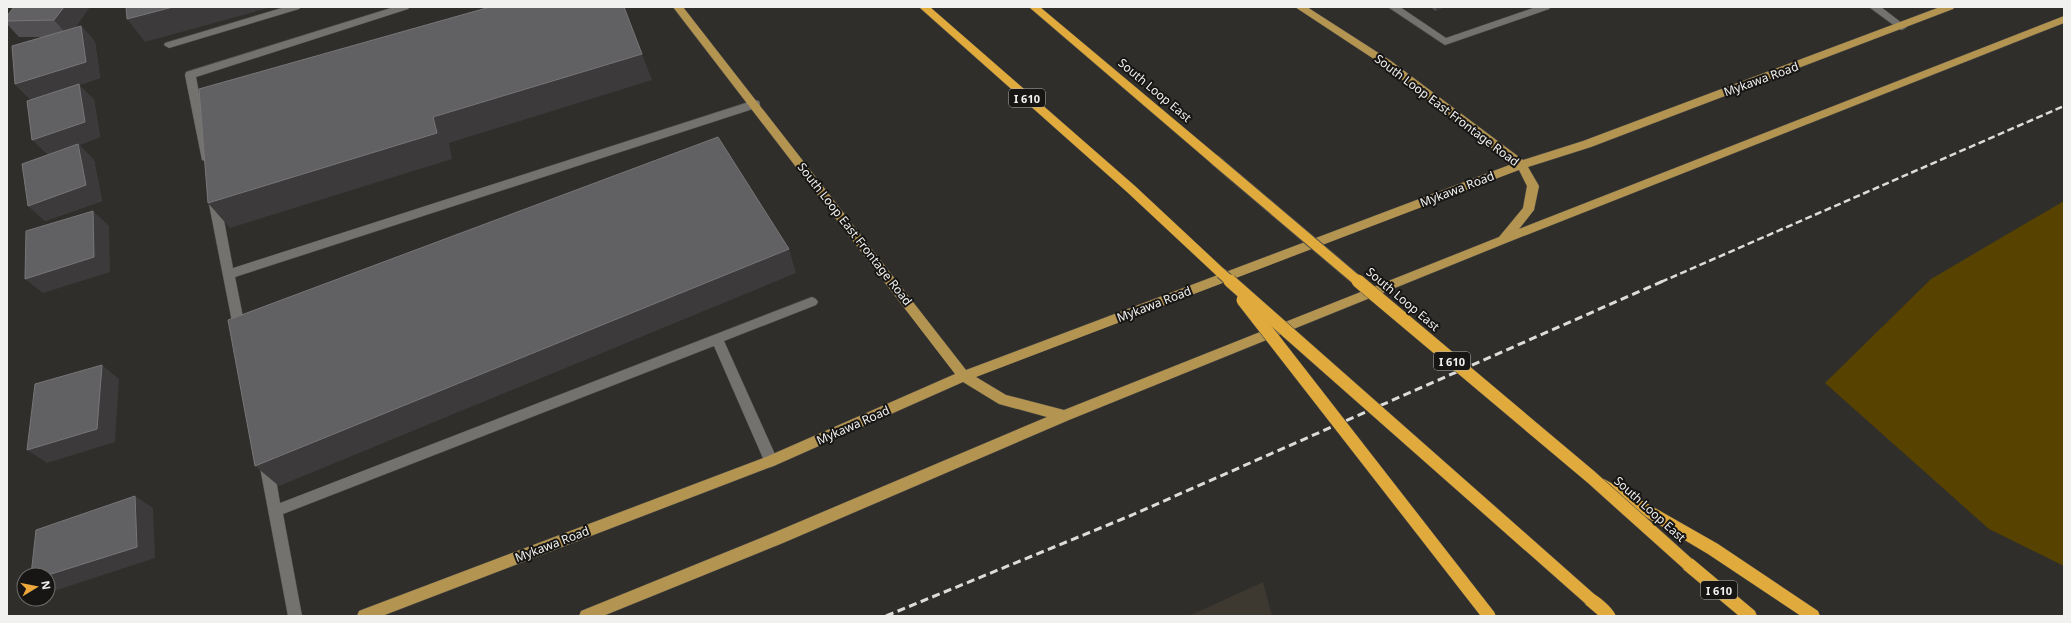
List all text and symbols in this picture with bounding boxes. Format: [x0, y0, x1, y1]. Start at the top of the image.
street label: South Loop East Frontage Road [1371, 50, 1523, 170]
street label: South Loop East [1115, 54, 1196, 126]
street label: Mykawa Road [1721, 58, 1801, 100]
road number: I 610 [1009, 89, 1045, 107]
street label: South Loop East Frontage Road [794, 159, 916, 309]
street label: Mykawa Road [1417, 167, 1497, 211]
street label: South Loop East [1363, 263, 1444, 335]
street label: Mykawa Road [1114, 282, 1194, 326]
road number: I 610 [1434, 352, 1470, 370]
street label: Mykawa Road [814, 401, 892, 449]
street label: South Loop East [1611, 472, 1690, 546]
street label: Mykawa Road [512, 522, 592, 566]
north arrow [16, 567, 56, 607]
text: N [38, 579, 55, 591]
road number: I 610 [1701, 581, 1737, 599]

